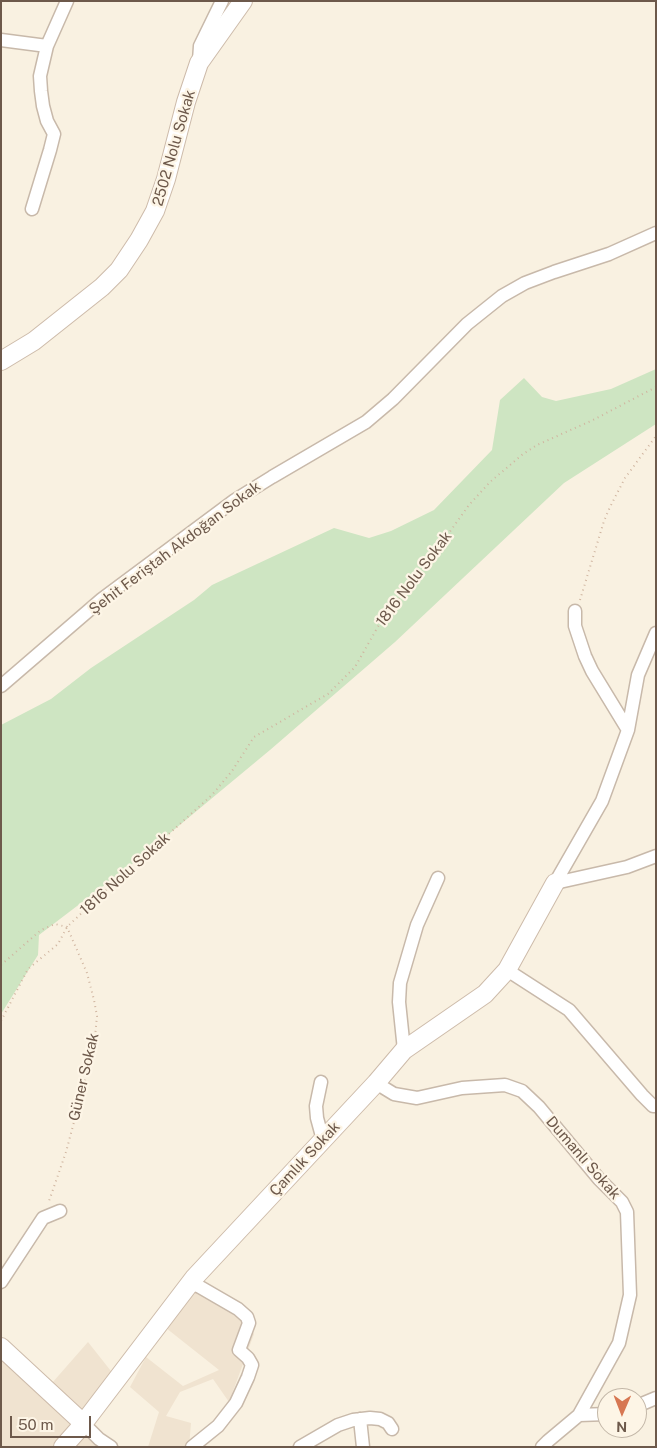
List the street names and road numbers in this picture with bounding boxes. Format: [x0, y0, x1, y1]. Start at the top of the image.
street label: 2502 Nolu Sokak [149, 88, 199, 208]
street label: Şehit Feriştah Akdoğan Sokak [86, 478, 264, 618]
street label: 1816 Nolu Sokak [372, 528, 456, 630]
street label: 1816 Nolu Sokak [76, 829, 174, 919]
street label: Güner Sokak [65, 1031, 103, 1123]
street label: Dumanlı Sokak [542, 1113, 624, 1203]
street label: Çamlık Sokak [266, 1118, 344, 1200]

